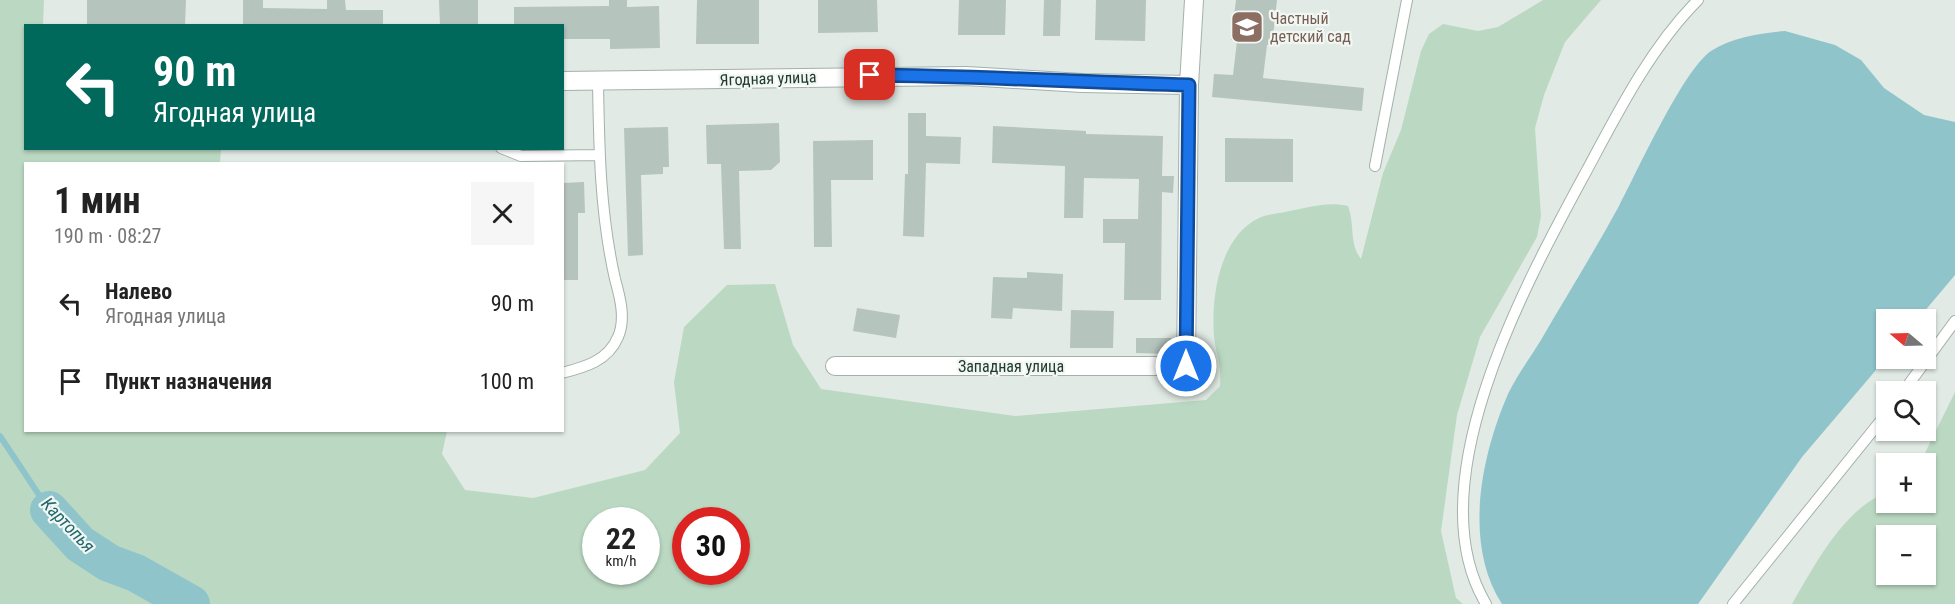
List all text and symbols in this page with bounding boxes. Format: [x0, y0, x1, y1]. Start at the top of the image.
school or university icon: Частный детский сад [1229, 9, 1265, 45]
place label: Частный детский сад [1270, 9, 1351, 46]
text: 90 m [153, 47, 236, 96]
icon: left [54, 48, 132, 126]
pin [844, 49, 895, 100]
icon: arrive [853, 58, 886, 91]
street label: Ягодная улица [719, 67, 817, 90]
text: Ягодная улица [153, 97, 316, 129]
text: 1 мин [54, 180, 140, 222]
button: close [471, 182, 534, 245]
text: 190 m · 08:27 [54, 224, 161, 248]
text: Налево [105, 279, 172, 304]
icon: left [54, 287, 87, 320]
text: 90 m [491, 291, 534, 316]
text: Ягодная улица [105, 304, 226, 328]
north arrow [1876, 309, 1936, 369]
map controls [1876, 309, 1936, 585]
position arrow [1154, 334, 1218, 398]
street label: Западная улица [958, 357, 1064, 376]
icon: arrive [54, 365, 87, 398]
text: Пункт назначения [105, 369, 272, 394]
text: 100 m [480, 369, 534, 394]
button: search [1876, 381, 1936, 441]
button: + [1876, 453, 1936, 513]
water label: Картопья [37, 493, 99, 556]
speed limit sign: 30 [672, 507, 750, 585]
text: 22 [606, 521, 636, 556]
button: − [1876, 525, 1936, 585]
text: km/h [606, 552, 636, 570]

